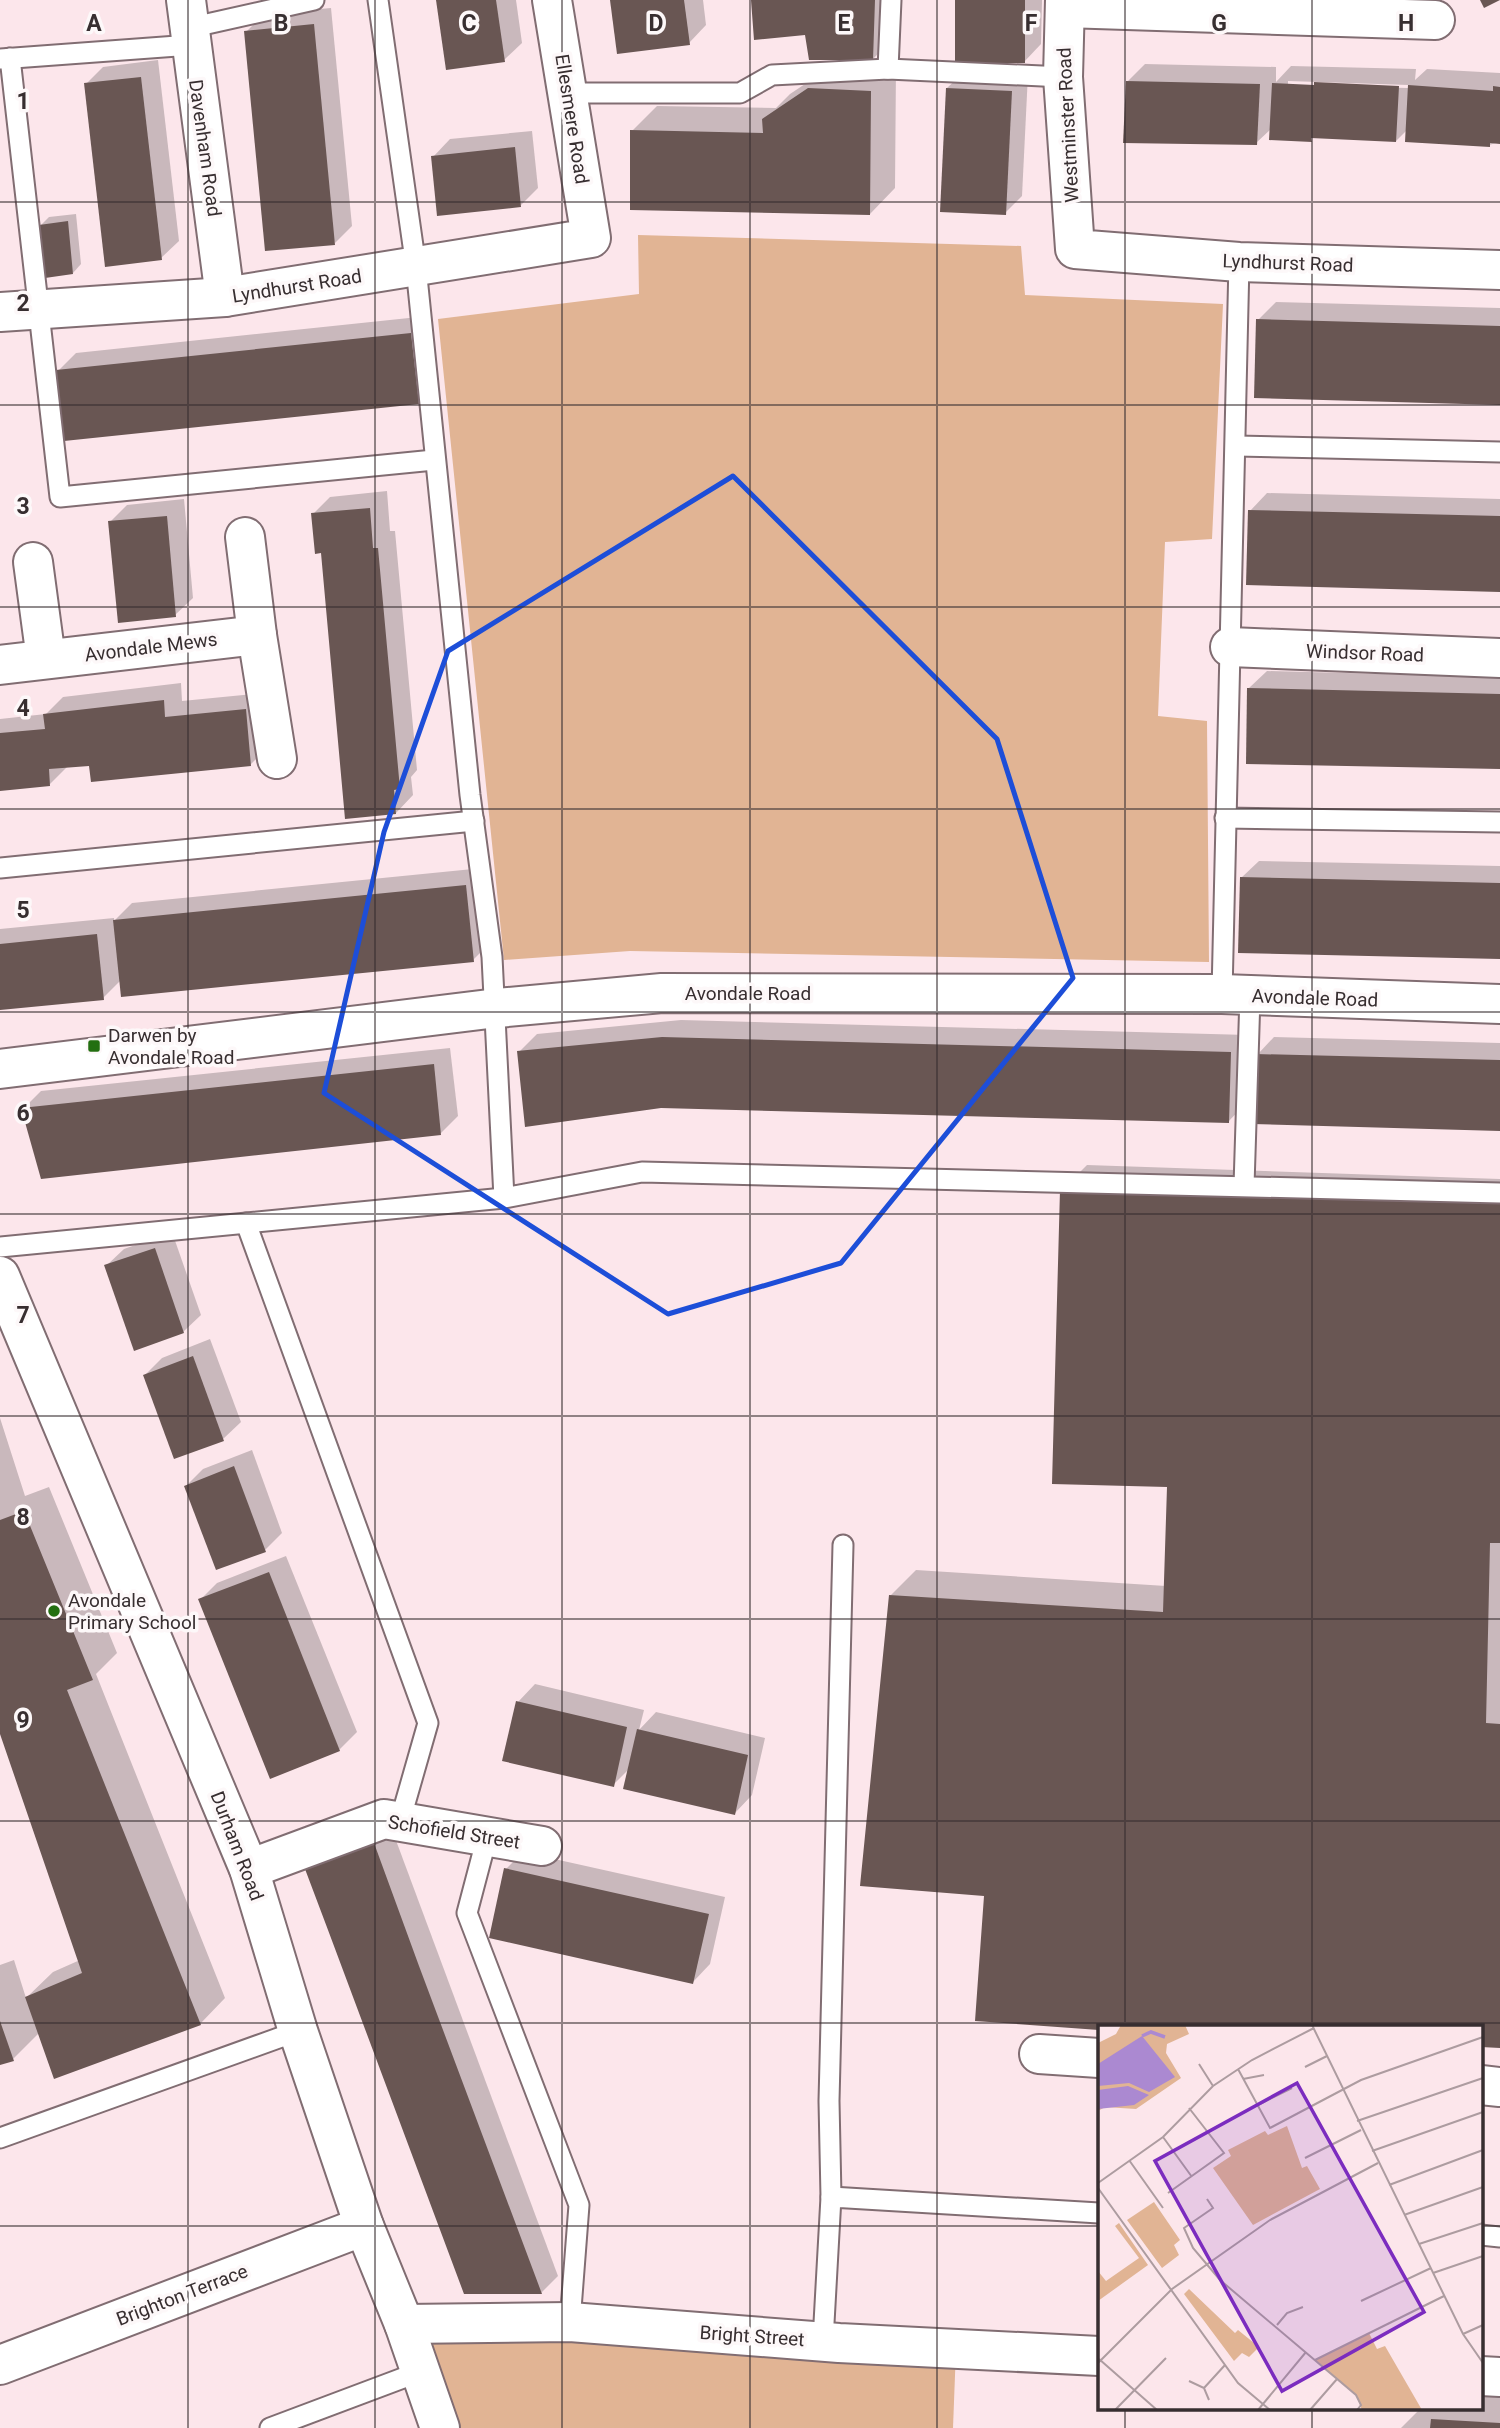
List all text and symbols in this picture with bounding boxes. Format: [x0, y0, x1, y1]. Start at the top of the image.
text: A [86, 10, 102, 37]
text: B [274, 10, 288, 37]
text: C [461, 10, 477, 37]
text: D [649, 10, 663, 37]
text: E [838, 10, 851, 37]
text: F [1025, 10, 1038, 37]
text: G [1211, 10, 1227, 37]
text: H [1398, 10, 1414, 37]
street label: Westminster Road [1052, 47, 1084, 203]
street label: Ellesmere Road [550, 52, 594, 186]
street label: Davenham Road [184, 78, 226, 218]
text: 1 [16, 88, 30, 115]
street label: Lyndhurst Road [1222, 249, 1354, 277]
street label: Lyndhurst Road [231, 264, 363, 308]
text: 2 [16, 290, 30, 317]
text: 3 [16, 493, 30, 520]
street label: Avondale Mews [83, 627, 219, 667]
street label: Windsor Road [1306, 639, 1424, 667]
text: 4 [16, 695, 30, 722]
text: 5 [16, 897, 30, 924]
street label: Avondale Road [685, 982, 811, 1005]
street label: Avondale Road [1251, 984, 1379, 1012]
place label: Darwen by Avondale Road [108, 1024, 234, 1069]
marker: Darwen by Avondale Road [86, 1038, 102, 1054]
text: 6 [16, 1100, 30, 1127]
text: 7 [16, 1302, 30, 1329]
text: 8 [16, 1504, 30, 1531]
place label: Avondale Primary School [68, 1589, 196, 1634]
marker: Avondale Primary School [46, 1603, 62, 1619]
text: 9 [16, 1707, 30, 1734]
street label: Durham Road [206, 1788, 268, 1904]
street label: Schofield Street [386, 1810, 522, 1854]
inset map [1098, 2025, 1482, 2410]
street label: Brighton Terrace [113, 2259, 251, 2331]
street label: Bright Street [699, 2321, 805, 2351]

